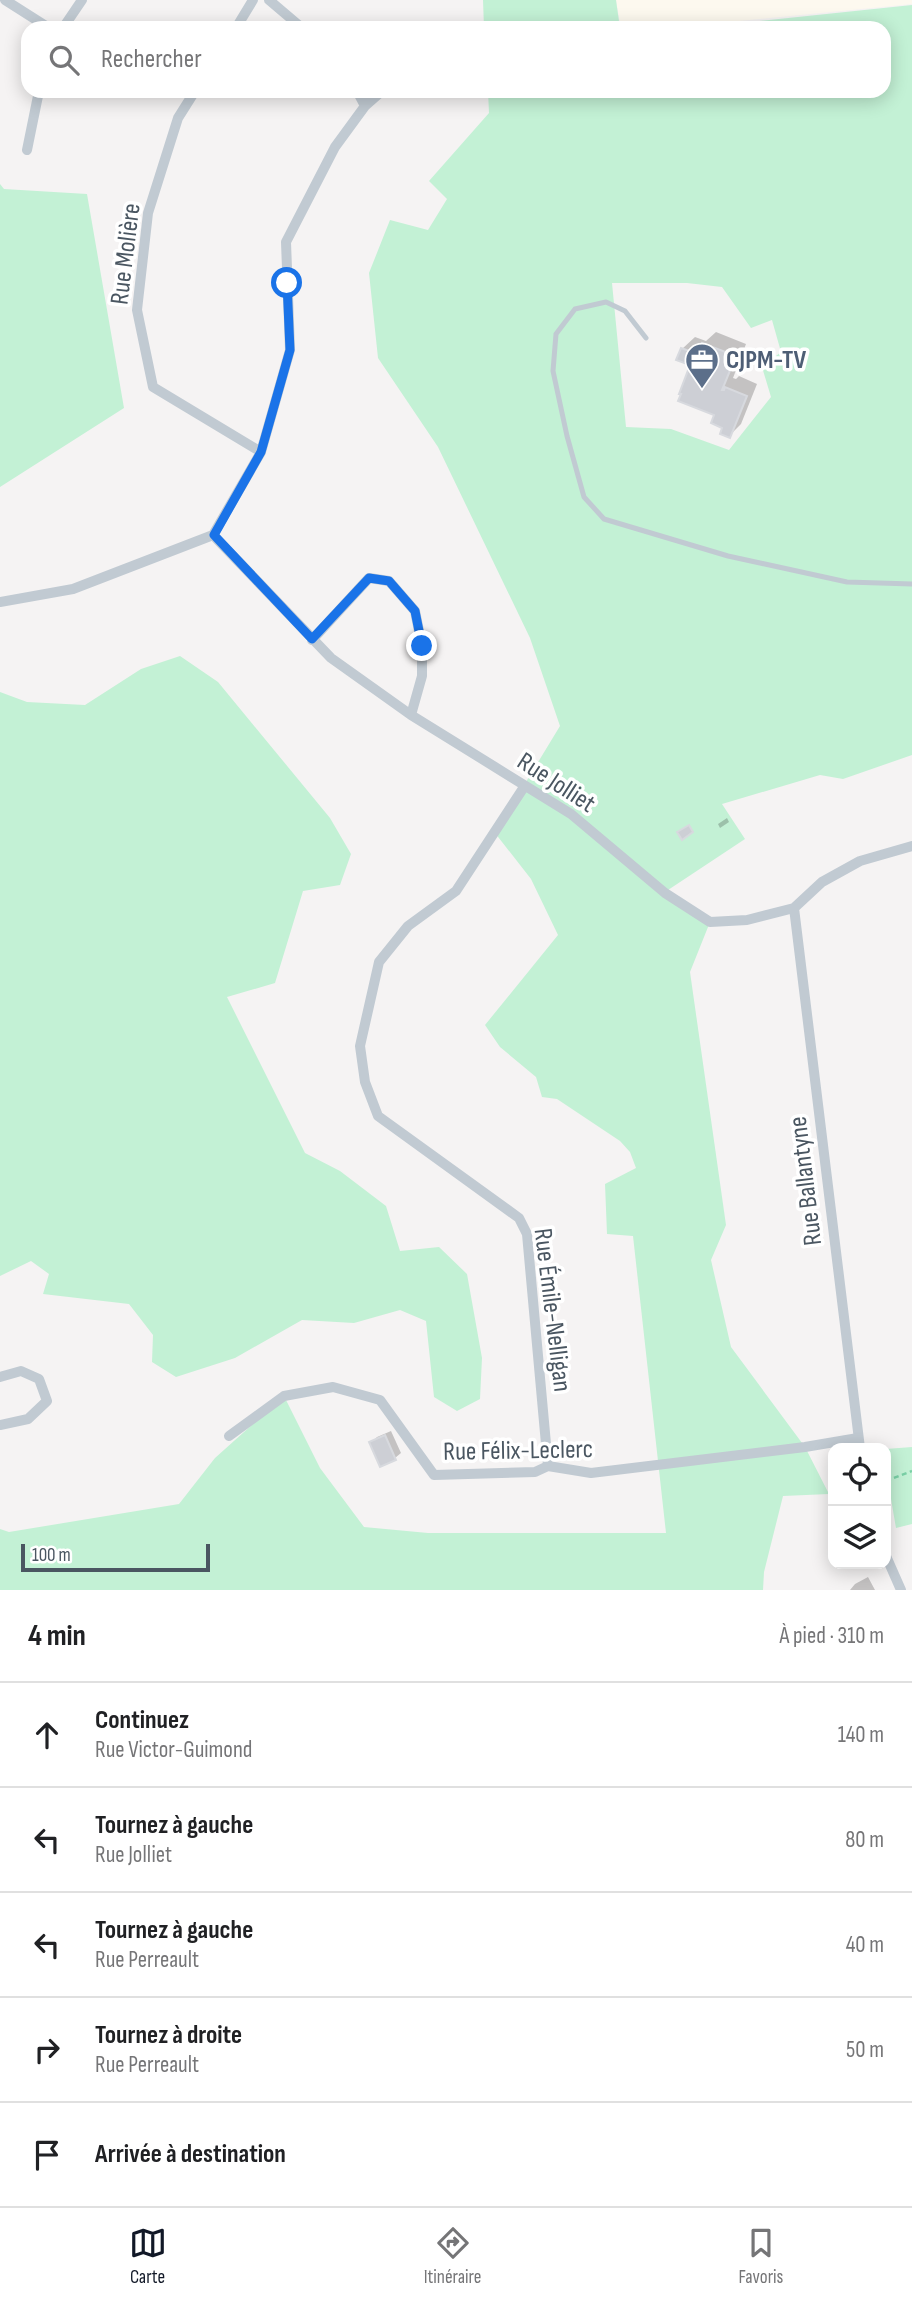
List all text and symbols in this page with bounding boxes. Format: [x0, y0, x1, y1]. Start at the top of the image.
search box [21, 21, 891, 98]
icon: search [45, 41, 83, 79]
text: Rechercher [101, 44, 202, 75]
street label: Rue Molière [104, 202, 148, 306]
route start [271, 267, 302, 298]
office icon: CJPM-TV [683, 341, 721, 390]
place label: CJPM-TV [726, 345, 807, 376]
route end [406, 630, 437, 661]
street label: Rue Jolliet [511, 746, 601, 820]
street label: Rue Ballantyne [783, 1115, 829, 1247]
street label: Rue Émile-Nelligan [527, 1226, 577, 1394]
street label: Rue Félix-Leclerc [443, 1434, 593, 1468]
map controls [828, 1443, 891, 1569]
button: locate [828, 1443, 891, 1506]
button: layers [828, 1506, 891, 1569]
scale bar [21, 1541, 210, 1573]
text: 100 m [32, 1544, 71, 1567]
text: 4 min [28, 1618, 86, 1654]
text: À pied · 310 m [780, 1622, 884, 1650]
text: Continuez [95, 1705, 189, 1736]
icon: ahead [28, 1716, 66, 1754]
text: 140 m [838, 1721, 884, 1749]
text: Rue Victor-Guimond [95, 1736, 252, 1764]
text: Tournez à gauche [95, 1810, 253, 1841]
icon: left [28, 1821, 66, 1859]
text: 80 m [845, 1826, 884, 1854]
text: Rue Jolliet [95, 1841, 172, 1869]
text: Tournez à gauche [95, 1915, 253, 1946]
icon: left [28, 1926, 66, 1964]
text: 40 m [846, 1931, 884, 1959]
text: Rue Perreault [95, 1946, 199, 1974]
text: Tournez à droite [95, 2020, 242, 2051]
icon: right [28, 2031, 66, 2069]
text: 50 m [846, 2036, 884, 2064]
text: Rue Perreault [95, 2051, 199, 2079]
icon: arrive [28, 2136, 66, 2174]
text: Arrivée à destination [95, 2139, 286, 2170]
tab: Carte [129, 2224, 167, 2289]
tab: Itinéraire [424, 2224, 481, 2289]
tab: Favoris [739, 2224, 783, 2289]

